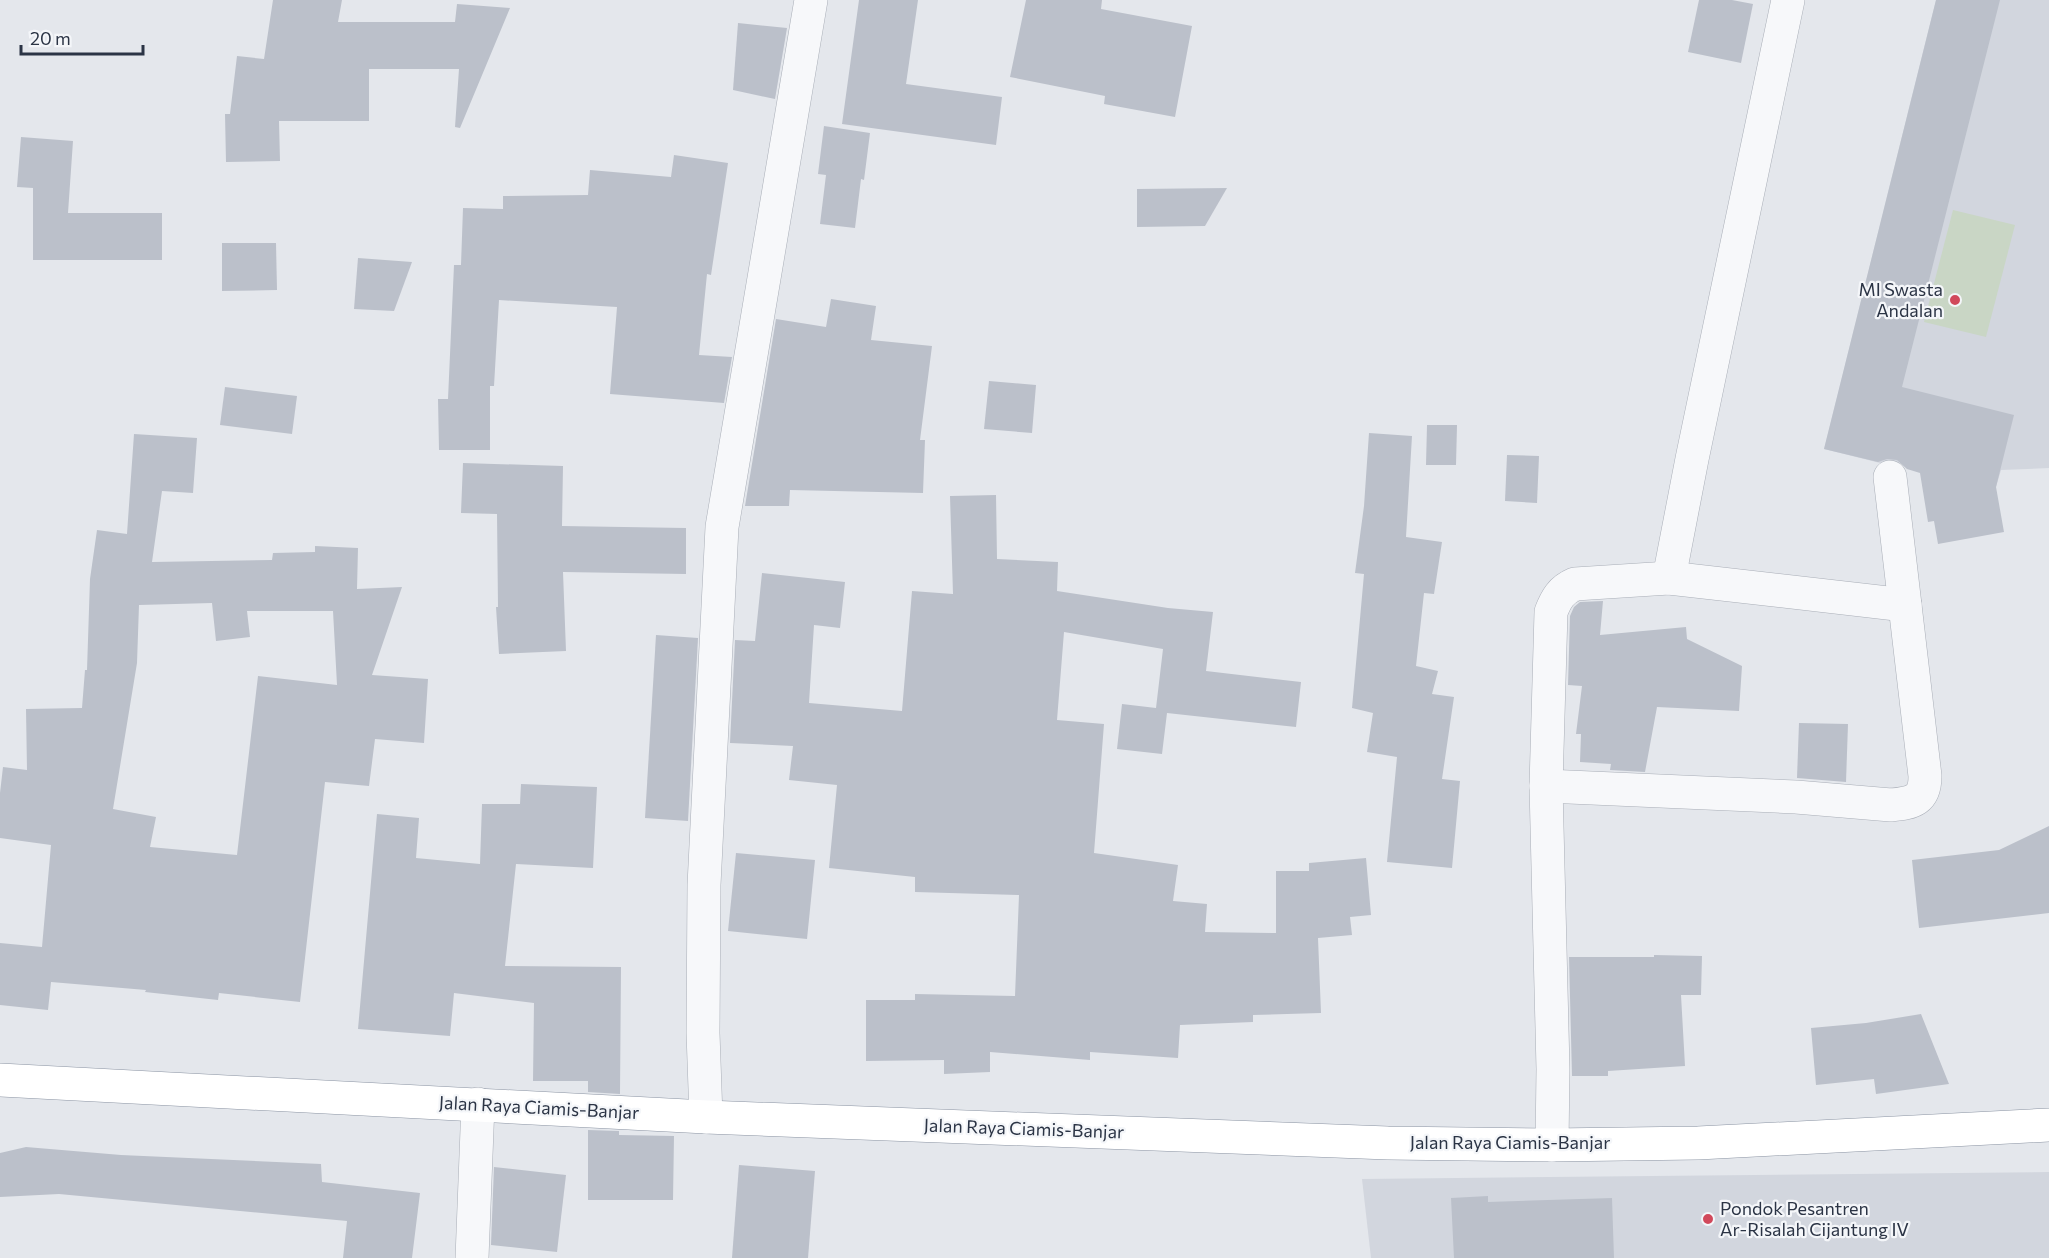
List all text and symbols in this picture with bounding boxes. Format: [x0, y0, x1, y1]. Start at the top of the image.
scale bar [21, 18, 142, 56]
text: 20 m [30, 27, 71, 49]
place label: MI Swasta Andalan [1859, 278, 1943, 321]
marker: MI Swasta Andalan [1948, 293, 1962, 307]
street label: Jalan Raya Ciamis-Banjar [438, 1091, 640, 1123]
street label: Jalan Raya Ciamis-Banjar [923, 1114, 1125, 1142]
street label: Jalan Raya Ciamis-Banjar [1410, 1131, 1610, 1153]
place label: Pondok Pesantren Ar-Risalah Cijantung IV [1720, 1197, 1909, 1240]
marker: Pondok Pesantren Ar-Risalah Cijantung IV [1701, 1212, 1715, 1226]

